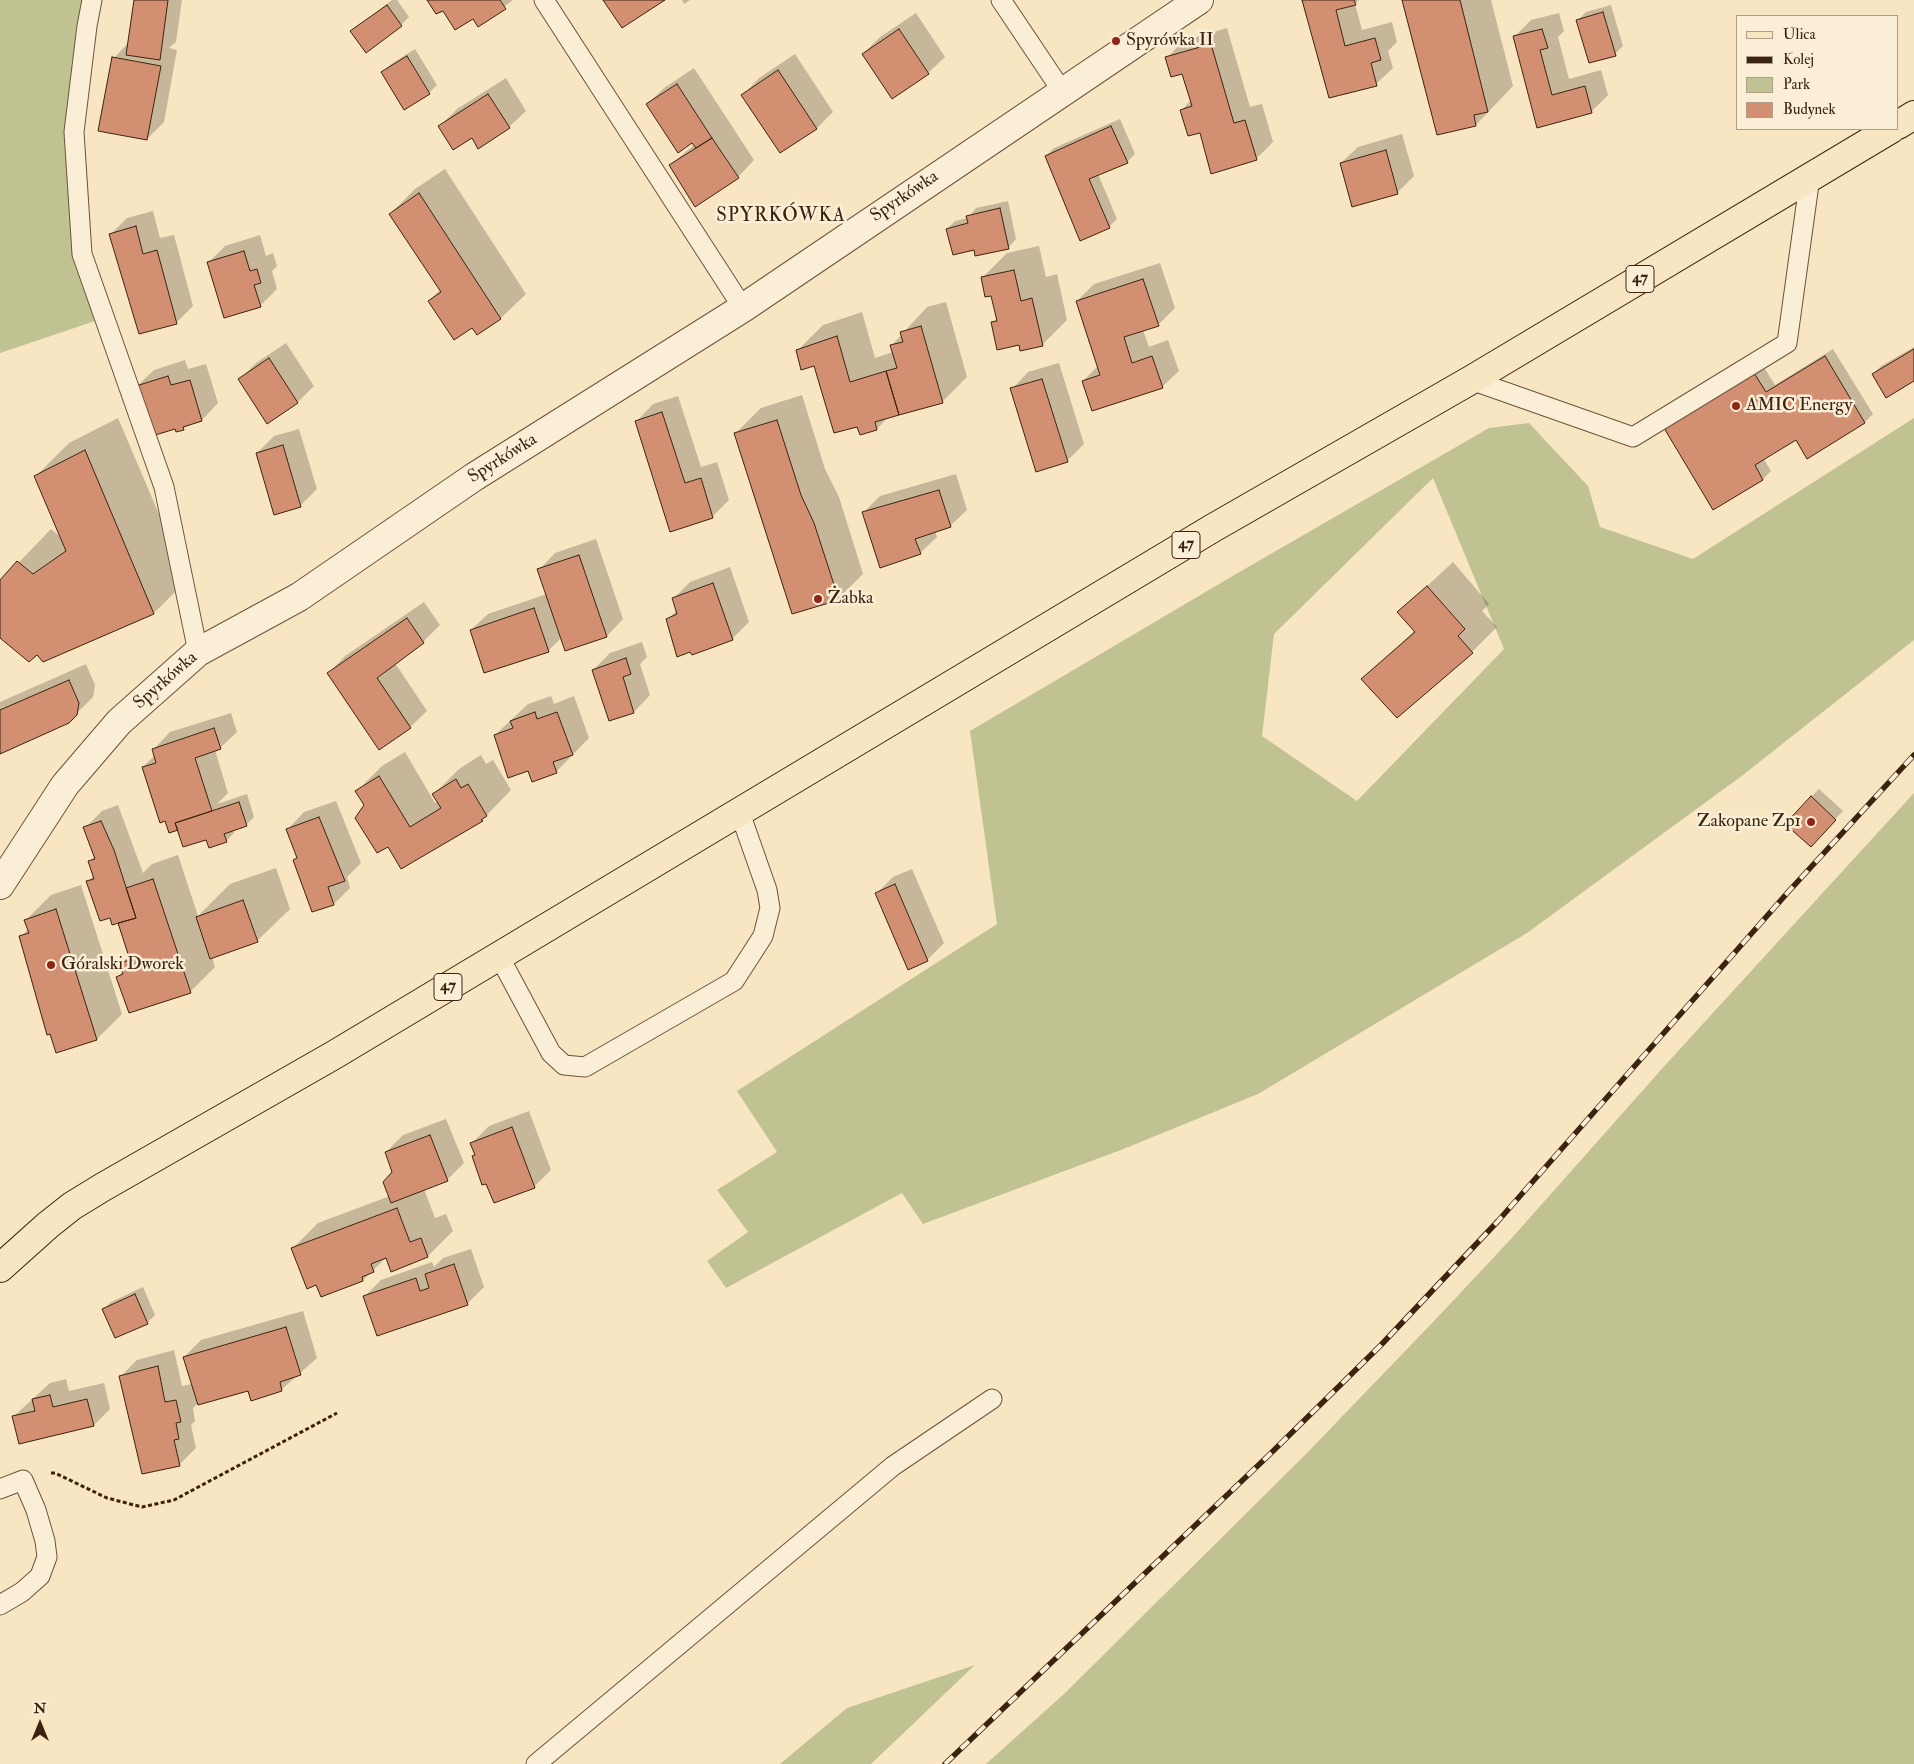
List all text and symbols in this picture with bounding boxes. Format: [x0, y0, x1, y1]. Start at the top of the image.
legend [1736, 15, 1899, 130]
text: Ulica [1783, 25, 1816, 44]
place label: Spyrówka II [1126, 30, 1213, 52]
marker: Spyrówka II [1110, 35, 1122, 47]
text: Kolej [1783, 50, 1814, 69]
text: Park [1783, 75, 1810, 94]
text: Budynek [1783, 100, 1836, 119]
street label: Spyrkówka [867, 166, 943, 228]
district label: SPYRKÓWKA [715, 206, 847, 228]
road number: 47 [1626, 266, 1654, 292]
place label: AMIC Energy [1746, 395, 1852, 417]
marker: AMIC Energy [1730, 400, 1742, 412]
street label: Spyrkówka [464, 429, 542, 489]
road number: 47 [1172, 532, 1200, 558]
place label: Żabka [828, 588, 874, 610]
marker: Żabka [812, 593, 824, 605]
street label: Spyrkówka [130, 647, 202, 715]
place label: Zakopane Zp1 [1697, 811, 1801, 833]
marker: Zakopane Zp1 [1805, 816, 1817, 828]
place label: Góralski Dworek [61, 954, 184, 976]
marker: Góralski Dworek [45, 959, 57, 971]
road number: 47 [434, 974, 462, 1000]
north arrow [15, 1699, 65, 1749]
text: N [34, 1700, 46, 1717]

